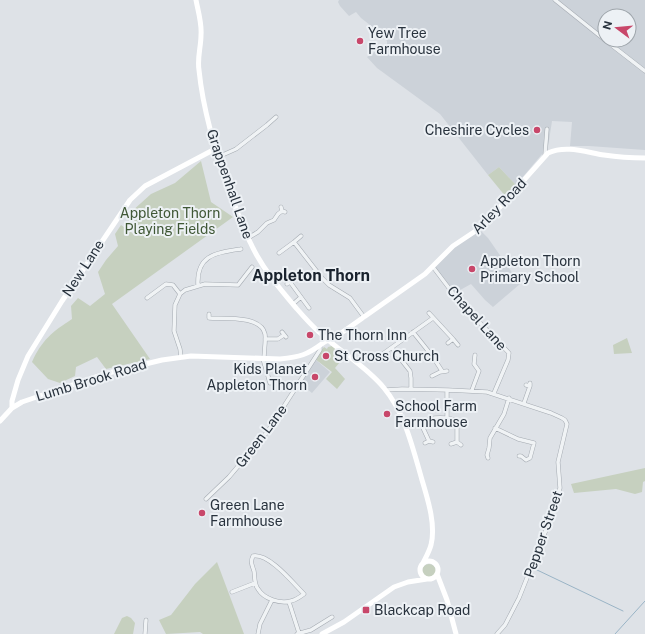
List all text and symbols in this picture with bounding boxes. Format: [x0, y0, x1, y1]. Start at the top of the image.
north arrow [597, 8, 637, 48]
text: N [600, 19, 614, 31]
place label: Yew Tree Farmhouse [368, 25, 441, 57]
marker: Yew Tree Farmhouse [355, 36, 365, 46]
place label: Cheshire Cycles [425, 122, 529, 138]
marker: Cheshire Cycles [532, 125, 542, 135]
street label: Grappenhall Lane [204, 127, 256, 241]
street label: Arley Road [469, 175, 529, 237]
park label: Appleton Thorn Playing Fields [120, 205, 220, 237]
street label: New Lane [59, 237, 107, 299]
place label: Appleton Thorn Primary School [480, 253, 581, 285]
marker: Appleton Thorn Primary School [467, 264, 477, 274]
district label: Appleton Thorn [252, 266, 370, 285]
street label: Chapel Lane [444, 283, 510, 353]
place label: The Thorn Inn [318, 327, 407, 343]
marker: The Thorn Inn [305, 330, 315, 340]
place label: St Cross Church [334, 348, 439, 364]
marker: St Cross Church [321, 351, 331, 361]
street label: Lumb Brook Road [34, 356, 148, 404]
place label: Kids Planet Appleton Thorn [206, 361, 307, 393]
marker: Kids Planet Appleton Thorn [310, 372, 320, 382]
place label: School Farm Farmhouse [395, 398, 477, 430]
street label: Green Lane [232, 401, 290, 471]
marker: School Farm Farmhouse [382, 409, 392, 419]
street label: Pepper Street [521, 488, 565, 580]
place label: Green Lane Farmhouse [210, 497, 285, 529]
marker: Green Lane Farmhouse [197, 508, 207, 518]
place label: Blackcap Road [374, 602, 470, 618]
marker: Blackcap Road [361, 605, 371, 615]

